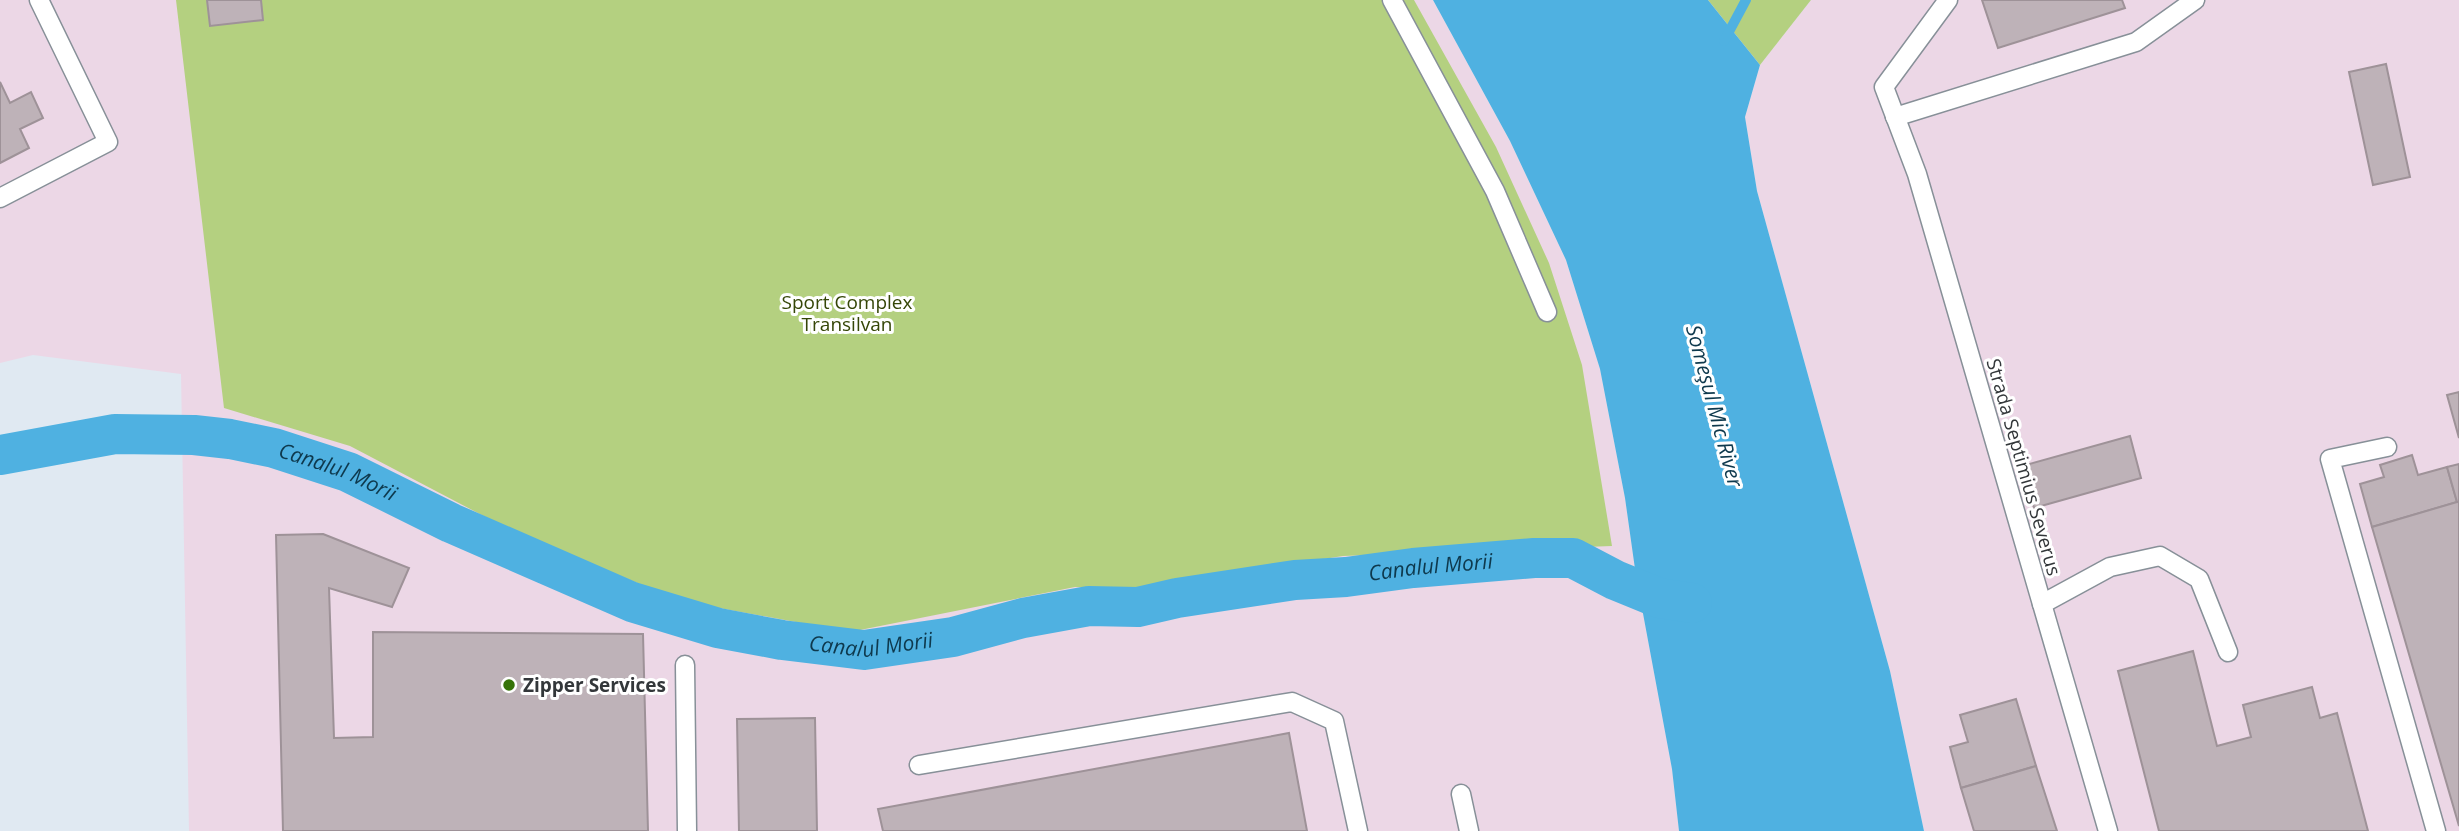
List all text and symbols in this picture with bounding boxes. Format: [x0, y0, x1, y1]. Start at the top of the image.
park label: Sport Complex Transilvan [782, 289, 913, 337]
water label: Someşul Mic River [1680, 322, 1750, 491]
street label: Strada Septimius Severus [1981, 355, 2067, 579]
water label: Canalul Morii [275, 435, 402, 507]
water label: Canalul Morii [1367, 546, 1494, 587]
water label: Canalul Morii [808, 625, 935, 663]
place label: Zipper Services [523, 672, 666, 698]
marker: Zipper Services [501, 677, 517, 693]

